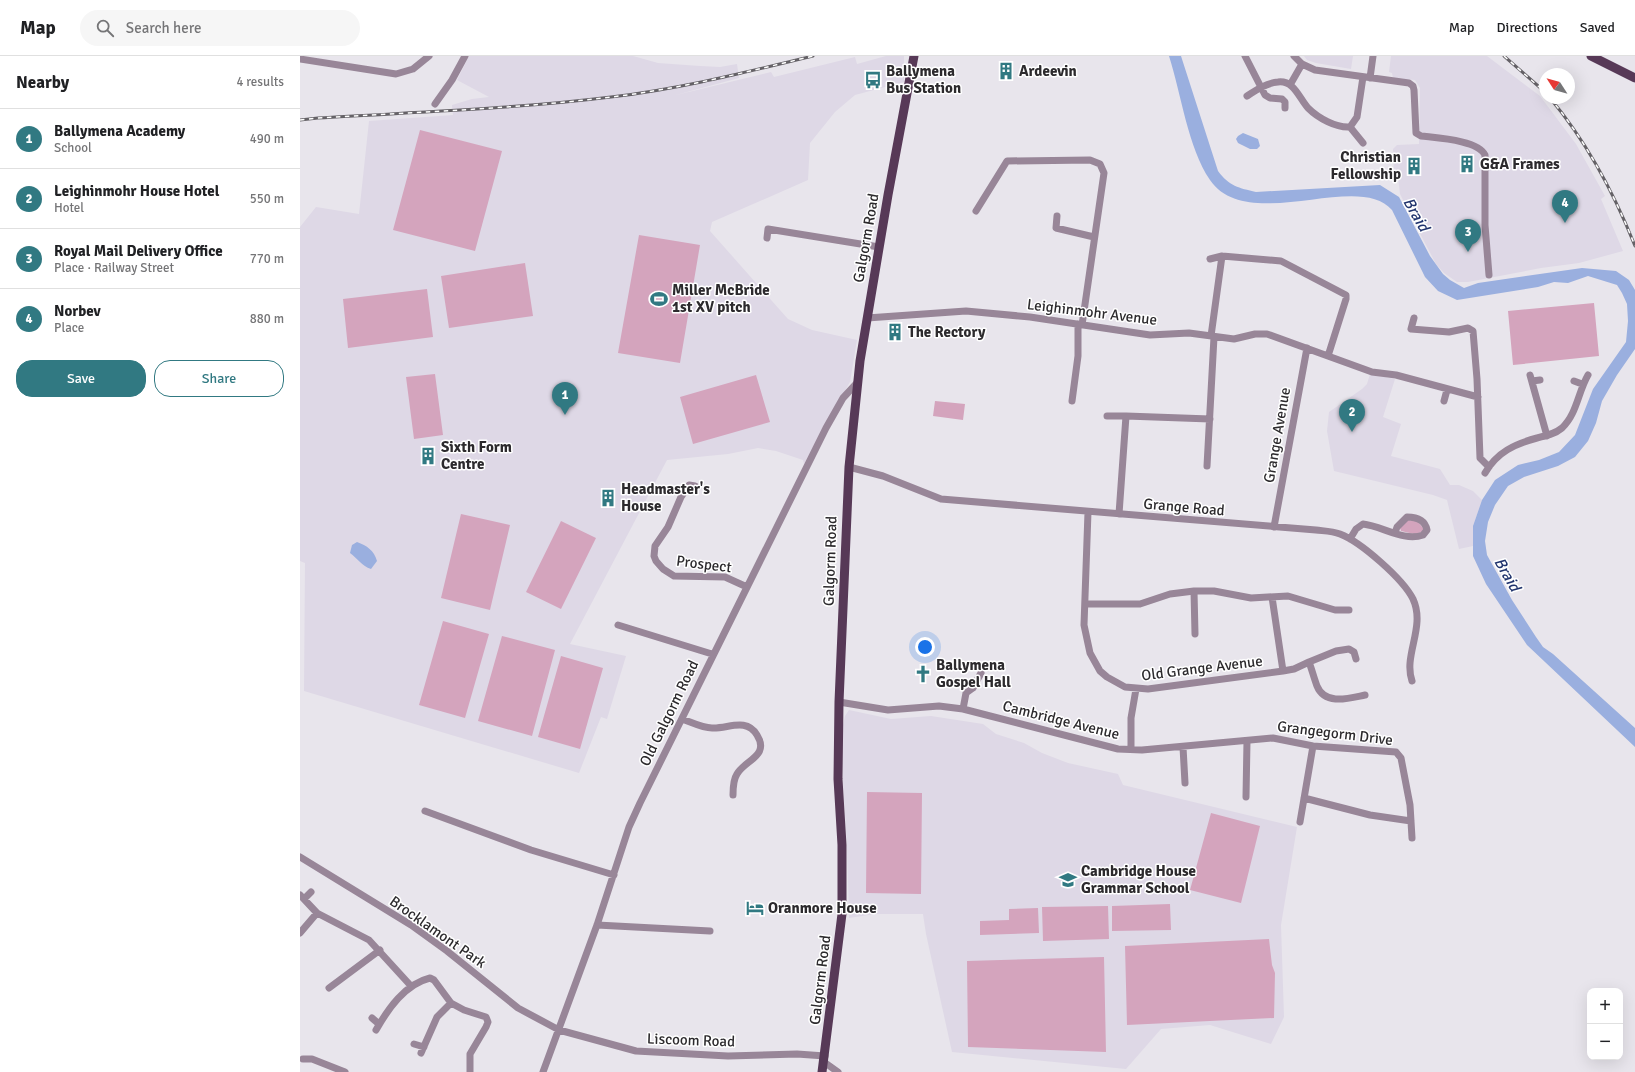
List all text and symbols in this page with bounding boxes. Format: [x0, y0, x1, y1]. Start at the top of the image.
search box [80, 10, 360, 46]
text: Map [20, 16, 56, 40]
icon: search [94, 17, 116, 39]
text: Search here [126, 19, 201, 37]
text: Map [1449, 19, 1475, 36]
text: Directions [1497, 19, 1558, 36]
text: Saved [1580, 19, 1615, 36]
building icon: Ardeevin [996, 61, 1016, 81]
place label: Ballymena Bus Station [886, 62, 961, 97]
place label: Ardeevin [1019, 62, 1077, 80]
north arrow [1539, 68, 1575, 104]
bus stop icon: Ballymena Bus Station [863, 70, 883, 90]
text: Nearby [16, 72, 69, 93]
text: 4 results [236, 74, 284, 90]
text: Ballymena Academy [54, 122, 185, 140]
text: 1 [25, 131, 33, 147]
text: 490 m [250, 131, 284, 147]
text: School [54, 140, 92, 156]
place label: Christian Fellowship [1330, 148, 1401, 183]
building icon: G&A Frames [1457, 154, 1477, 174]
place label: G&A Frames [1480, 155, 1560, 173]
building icon: Christian Fellowship [1404, 156, 1424, 176]
text: Leighinmohr House Hotel [54, 182, 219, 200]
pin: 4 [1552, 190, 1578, 223]
text: 2 [25, 191, 33, 207]
text: 550 m [250, 191, 284, 207]
street label: Galgorm Road [849, 192, 883, 284]
water label: Braid [1398, 194, 1435, 237]
text: Hotel [54, 200, 84, 216]
pin: 3 [1455, 219, 1481, 252]
text: Royal Mail Delivery Office [54, 242, 223, 260]
text: 3 [25, 251, 33, 267]
text: 770 m [250, 251, 284, 267]
text: Place · Railway Street [54, 260, 174, 276]
place label: Miller McBride 1st XV pitch [672, 281, 770, 316]
sports icon: Miller McBride 1st XV pitch [649, 289, 669, 309]
street label: Leighinmohr Avenue [1026, 295, 1158, 329]
text: Norbev [54, 302, 101, 320]
text: 4 [25, 311, 33, 327]
text: 880 m [250, 311, 284, 327]
text: Place [54, 320, 84, 336]
building icon: The Rectory [885, 322, 905, 342]
place label: The Rectory [908, 323, 986, 341]
button: Save [16, 360, 146, 397]
button: Share [154, 360, 284, 397]
pin: 1 [552, 382, 578, 415]
street label: Grange Avenue [1260, 386, 1294, 484]
pin: 2 [1339, 399, 1365, 432]
place label: Sixth Form Centre [441, 438, 512, 473]
building icon: Sixth Form Centre [418, 446, 438, 466]
place label: Headmaster's House [621, 480, 710, 515]
building icon: Headmaster's House [598, 488, 618, 508]
street label: Grange Road [1143, 494, 1226, 520]
street label: Galgorm Road [819, 516, 841, 606]
street label: Prospect [675, 552, 733, 576]
water label: Braid [1489, 554, 1526, 597]
your location [915, 637, 935, 657]
street label: Old Grange Avenue [1140, 652, 1264, 684]
place label: Ballymena Gospel Hall [936, 656, 1011, 691]
street label: Old Galgorm Road [636, 657, 702, 769]
church icon: Ballymena Gospel Hall [913, 664, 933, 684]
street label: Cambridge Avenue [1001, 697, 1121, 743]
street label: Grangegorm Drive [1276, 717, 1394, 749]
place label: Cambridge House Grammar School [1081, 862, 1196, 897]
school or university icon: Cambridge House Grammar School [1058, 870, 1078, 890]
street label: Brocklamont Park [386, 892, 490, 972]
hotel icon: Oranmore House [745, 898, 765, 918]
place label: Oranmore House [768, 899, 877, 917]
street label: Galgorm Road [806, 934, 834, 1026]
map controls [1587, 988, 1623, 1060]
button: + [1587, 988, 1623, 1024]
button: − [1587, 1024, 1623, 1060]
street label: Liscoom Road [647, 1029, 735, 1051]

